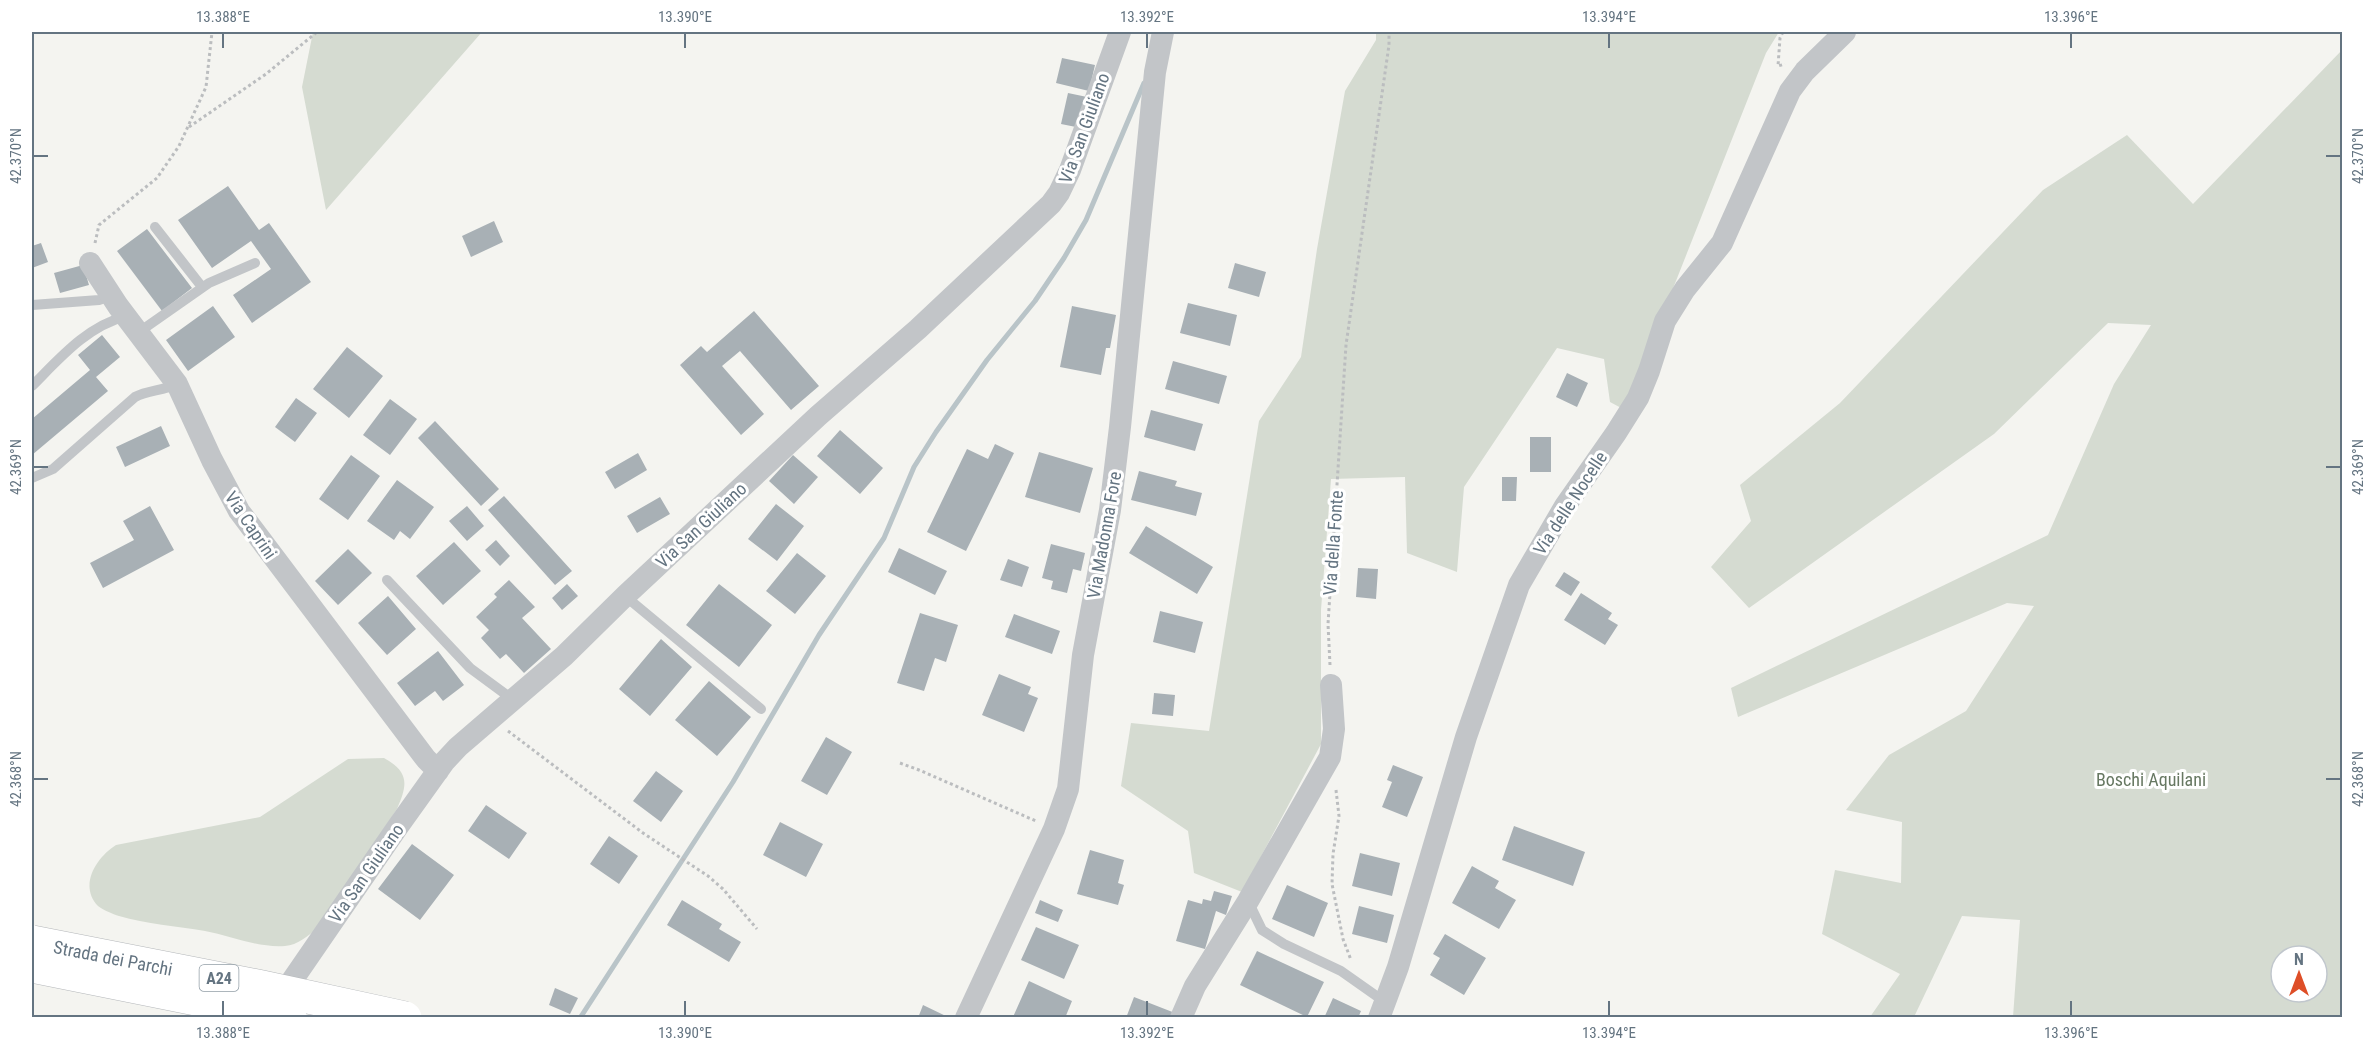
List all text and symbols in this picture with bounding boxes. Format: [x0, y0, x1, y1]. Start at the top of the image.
text: 13.388°E [196, 8, 250, 26]
text: 13.390°E [658, 8, 712, 26]
text: 13.392°E [1120, 8, 1174, 26]
text: 13.394°E [1582, 8, 1636, 26]
text: 13.396°E [2044, 8, 2098, 26]
street label: Via San Giuliano [1054, 70, 1114, 186]
text: 42.370°N [7, 128, 25, 184]
text: 42.370°N [2349, 128, 2367, 184]
text: 42.369°N [7, 439, 25, 495]
text: 42.369°N [2349, 439, 2367, 495]
street label: Via delle Nocelle [1529, 447, 1611, 559]
street label: Via Madonna Fore [1082, 470, 1126, 600]
street label: Via San Giuliano [651, 478, 751, 572]
street label: Via Caprini [221, 487, 281, 563]
street label: Via della Fonte [1319, 490, 1347, 596]
text: 42.368°N [7, 751, 25, 807]
text: 42.368°N [2349, 751, 2367, 807]
park label: Boschi Aquilani [2096, 769, 2206, 790]
street label: Via San Giuliano [324, 820, 408, 926]
street label: Strada dei Parchi [52, 936, 174, 980]
north arrow [2269, 944, 2329, 1004]
text: N [2294, 950, 2304, 969]
road number: A24 [200, 965, 238, 991]
text: 13.388°E [196, 1024, 250, 1042]
text: 13.390°E [658, 1024, 712, 1042]
text: 13.392°E [1120, 1024, 1174, 1042]
text: 13.394°E [1582, 1024, 1636, 1042]
text: 13.396°E [2044, 1024, 2098, 1042]

